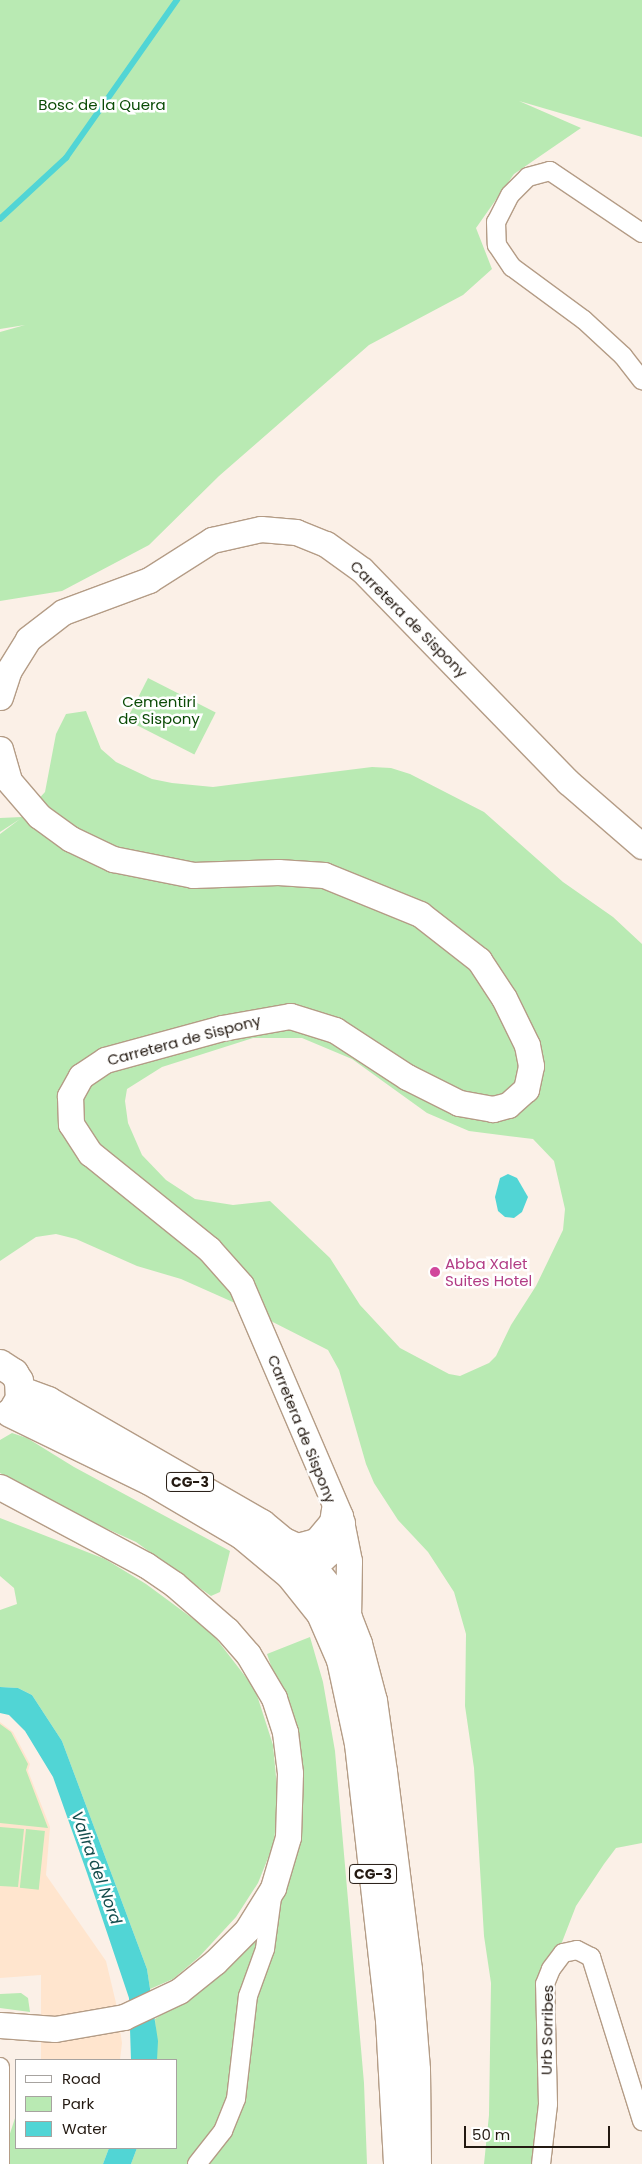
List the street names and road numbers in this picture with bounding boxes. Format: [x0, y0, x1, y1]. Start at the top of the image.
street label: Carretera de Sispony [347, 557, 471, 681]
street label: Carretera de Sispony [105, 1011, 263, 1069]
street label: Carretera de Sispony [264, 1352, 340, 1506]
road number: CG-3 [165, 1470, 215, 1494]
road number: CG-3 [348, 1862, 398, 1886]
street label: Urb Sorribes [537, 1985, 557, 2075]

